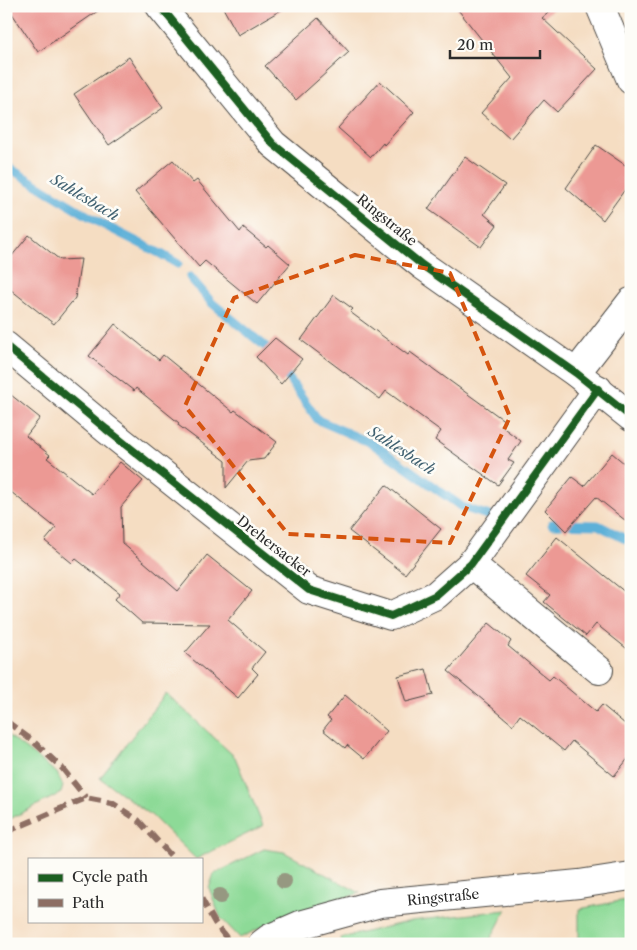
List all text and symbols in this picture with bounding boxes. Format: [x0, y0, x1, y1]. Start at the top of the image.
scale bar [450, 28, 540, 60]
text: 20 m [457, 35, 493, 54]
water label: Sahlesbach [47, 169, 122, 225]
street label: Ringstraße [353, 190, 421, 250]
water label: Sahlesbach [364, 421, 439, 479]
street label: Drehersacker [233, 511, 315, 581]
legend [28, 858, 202, 922]
text: Cycle path [72, 867, 149, 886]
street label: Ringstraße [406, 885, 480, 909]
text: Path [72, 893, 105, 912]

